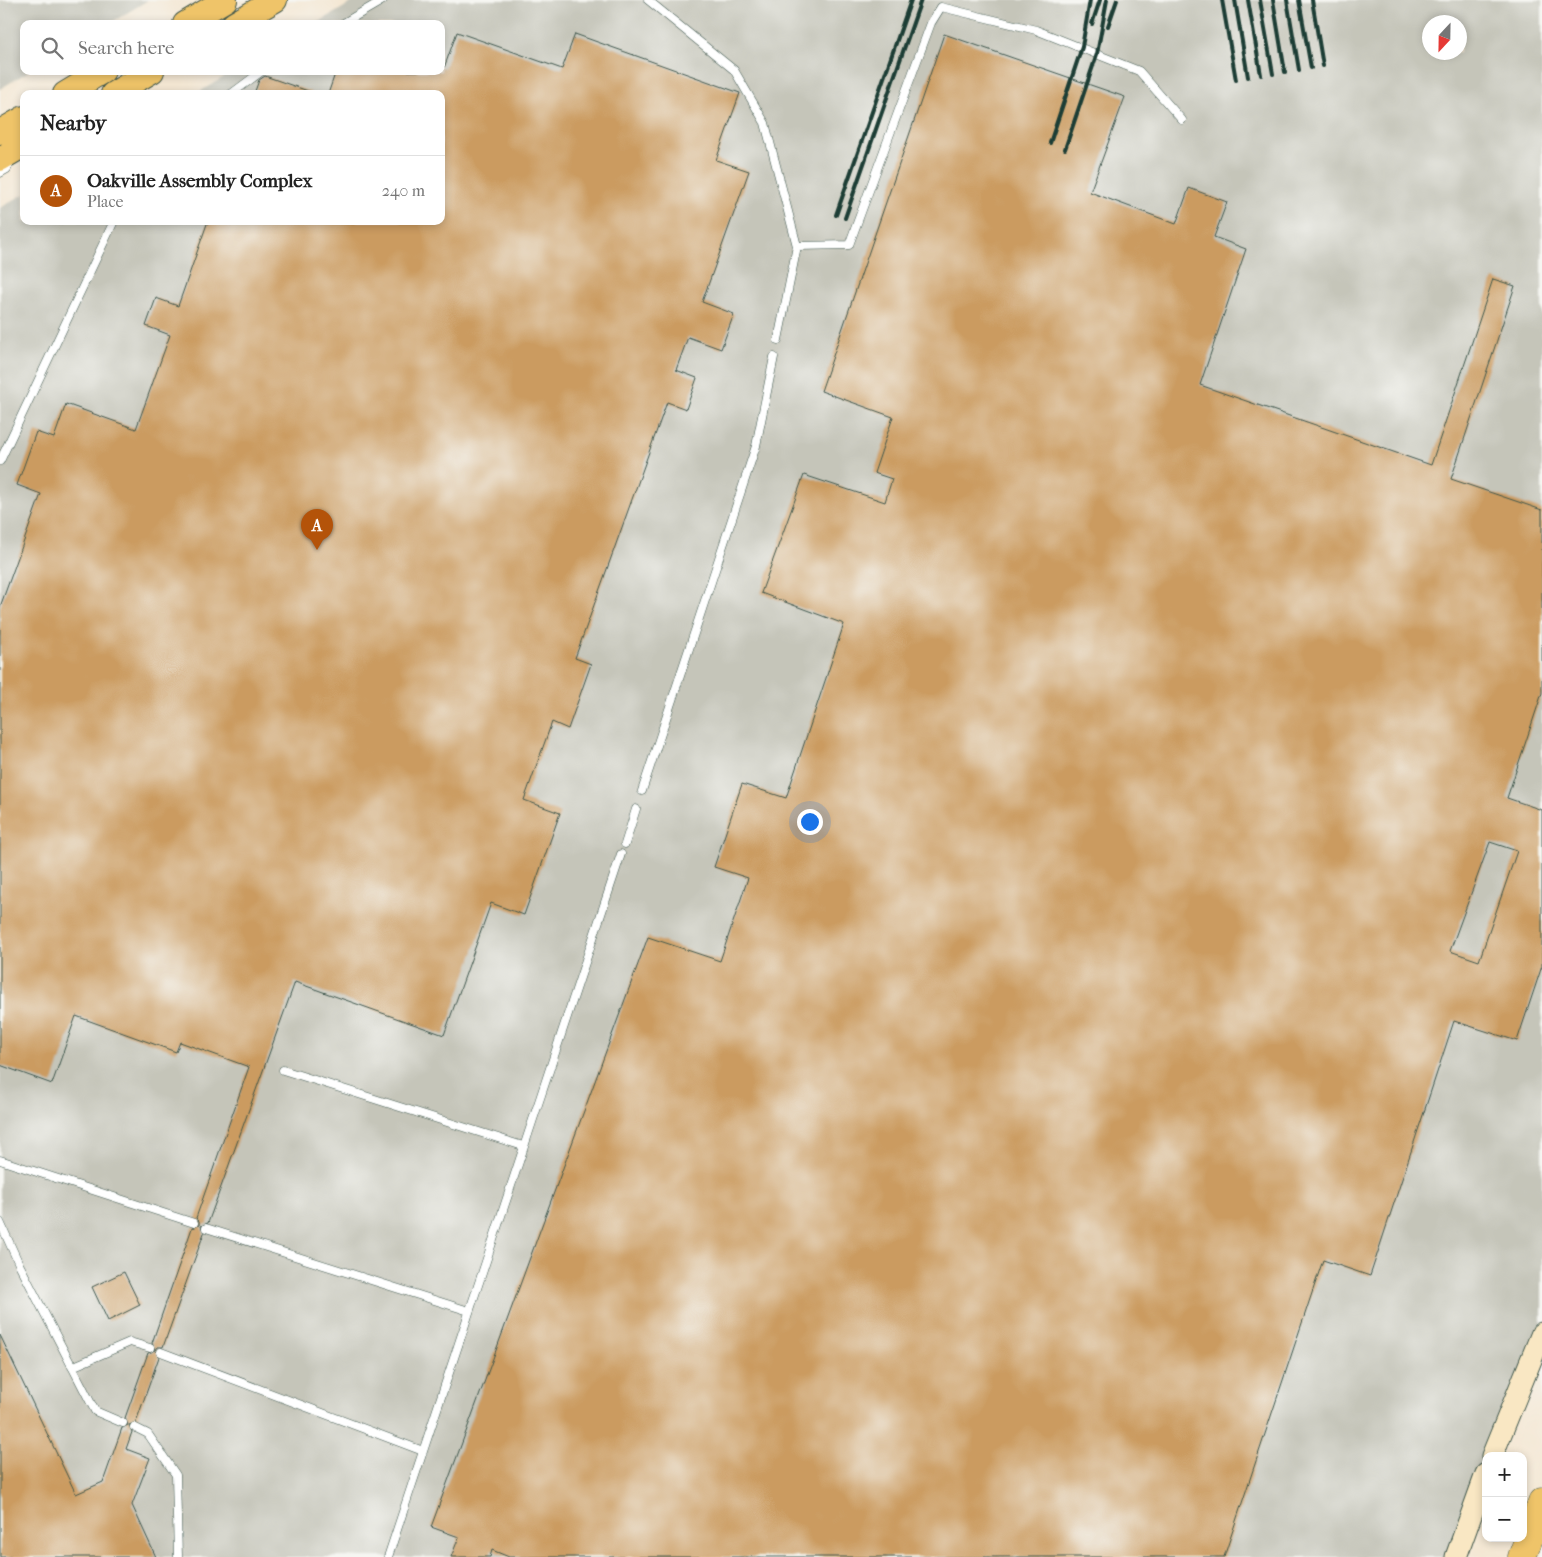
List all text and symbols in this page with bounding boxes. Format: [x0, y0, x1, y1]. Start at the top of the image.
north arrow [1422, 15, 1467, 60]
search box [20, 20, 445, 75]
icon: search [38, 34, 66, 62]
text: Search here [78, 37, 174, 59]
text: Nearby [40, 111, 106, 135]
text: Oakville Assembly Complex [87, 170, 312, 192]
text: A [51, 181, 61, 200]
text: 240 m [382, 181, 425, 200]
text: Place [87, 192, 123, 211]
pin: A [301, 509, 333, 550]
your location [797, 809, 823, 835]
map controls [1482, 1452, 1527, 1542]
button: + [1482, 1452, 1527, 1497]
button: − [1482, 1497, 1527, 1542]

